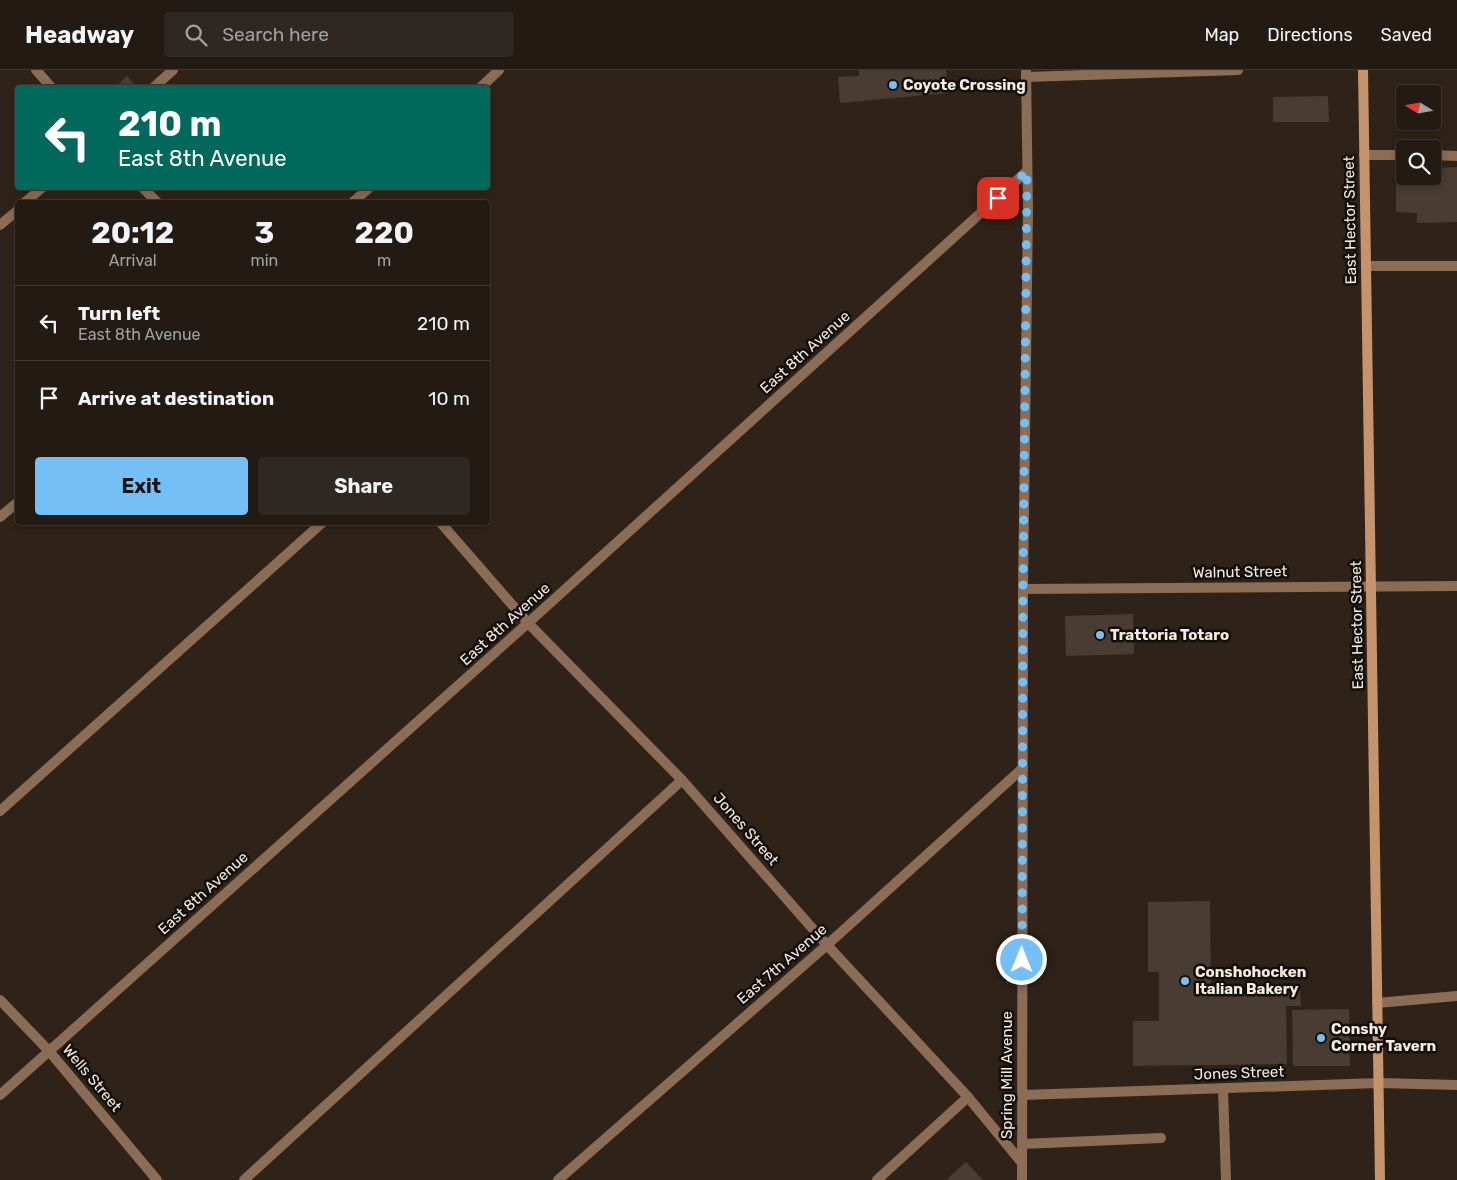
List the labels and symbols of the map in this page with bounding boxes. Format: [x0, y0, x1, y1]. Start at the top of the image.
place label: Coyote Crossing [903, 76, 1026, 94]
marker: Coyote Crossing [887, 79, 899, 91]
north arrow [1396, 85, 1441, 130]
street label: East Hector Street [1340, 155, 1360, 285]
pin [977, 177, 1019, 219]
street label: East 8th Avenue [756, 307, 854, 397]
street label: East Hector Street [1347, 560, 1367, 690]
street label: Walnut Street [1193, 562, 1288, 582]
street label: East 8th Avenue [456, 579, 554, 669]
place label: Trattoria Totaro [1110, 626, 1229, 644]
marker: Trattoria Totaro [1094, 629, 1106, 641]
street label: Jones Street [710, 789, 782, 869]
street label: East 8th Avenue [154, 848, 252, 938]
street label: East 7th Avenue [733, 920, 831, 1008]
position arrow [995, 933, 1047, 985]
place label: Conshohocken Italian Bakery [1195, 963, 1306, 998]
marker: Conshohocken Italian Bakery [1179, 975, 1191, 987]
street label: Spring Mill Avenue [998, 1011, 1016, 1139]
place label: Conshy Corner Tavern [1331, 1020, 1436, 1055]
marker: Conshy Corner Tavern [1315, 1032, 1327, 1044]
street label: Wells Street [59, 1041, 125, 1115]
street label: Jones Street [1194, 1062, 1285, 1084]

